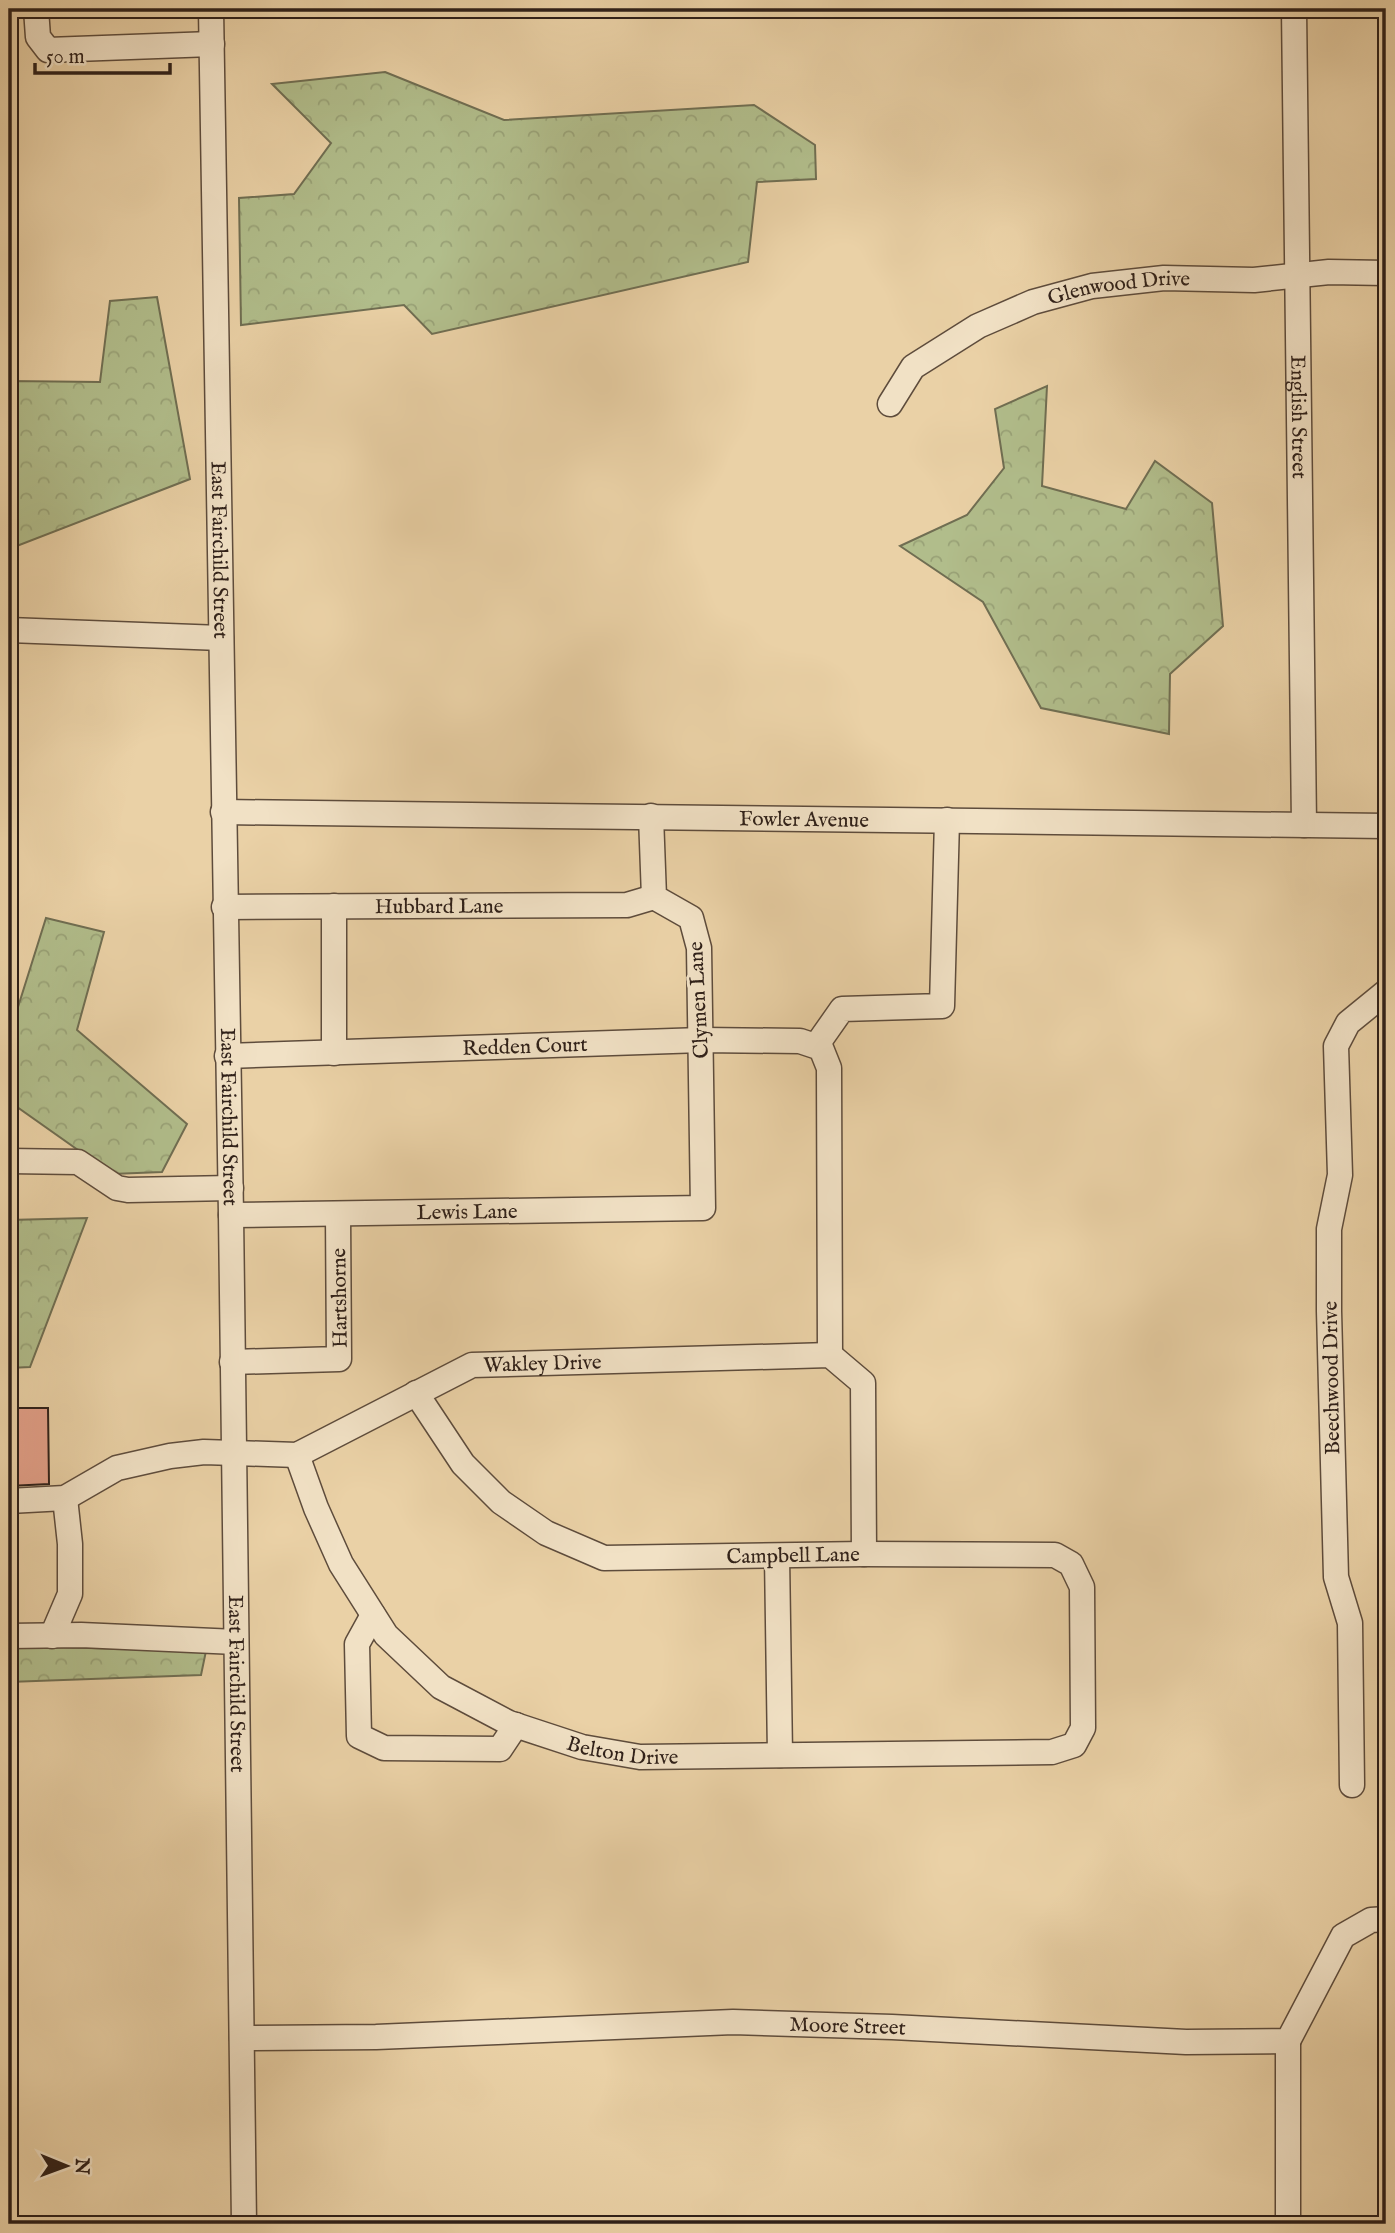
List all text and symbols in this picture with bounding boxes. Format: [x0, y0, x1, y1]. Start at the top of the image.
scale bar [35, 32, 170, 76]
text: 50 m [46, 44, 85, 71]
street label: Glenwood Drive [1045, 266, 1191, 312]
street label: English Street [1283, 355, 1312, 479]
street label: East Fairchild Street [203, 461, 233, 639]
street label: Fowler Avenue [739, 806, 869, 835]
street label: Hubbard Lane [375, 894, 504, 921]
street label: Clymen Lane [683, 940, 716, 1059]
street label: East Fairchild Street [213, 1028, 243, 1206]
street label: Redden Court [462, 1032, 588, 1063]
street label: Lewis Lane [416, 1199, 518, 1227]
street label: Hartshorne [326, 1247, 355, 1348]
street label: Beechwood Drive [1318, 1300, 1347, 1455]
street label: Wakley Drive [483, 1349, 602, 1380]
street label: Campbell Lane [726, 1542, 860, 1571]
street label: East Fairchild Street [221, 1595, 250, 1773]
street label: Belton Drive [563, 1731, 679, 1773]
street label: Moore Street [789, 2012, 906, 2043]
north arrow [32, 2132, 102, 2202]
text: N [69, 2157, 93, 2175]

